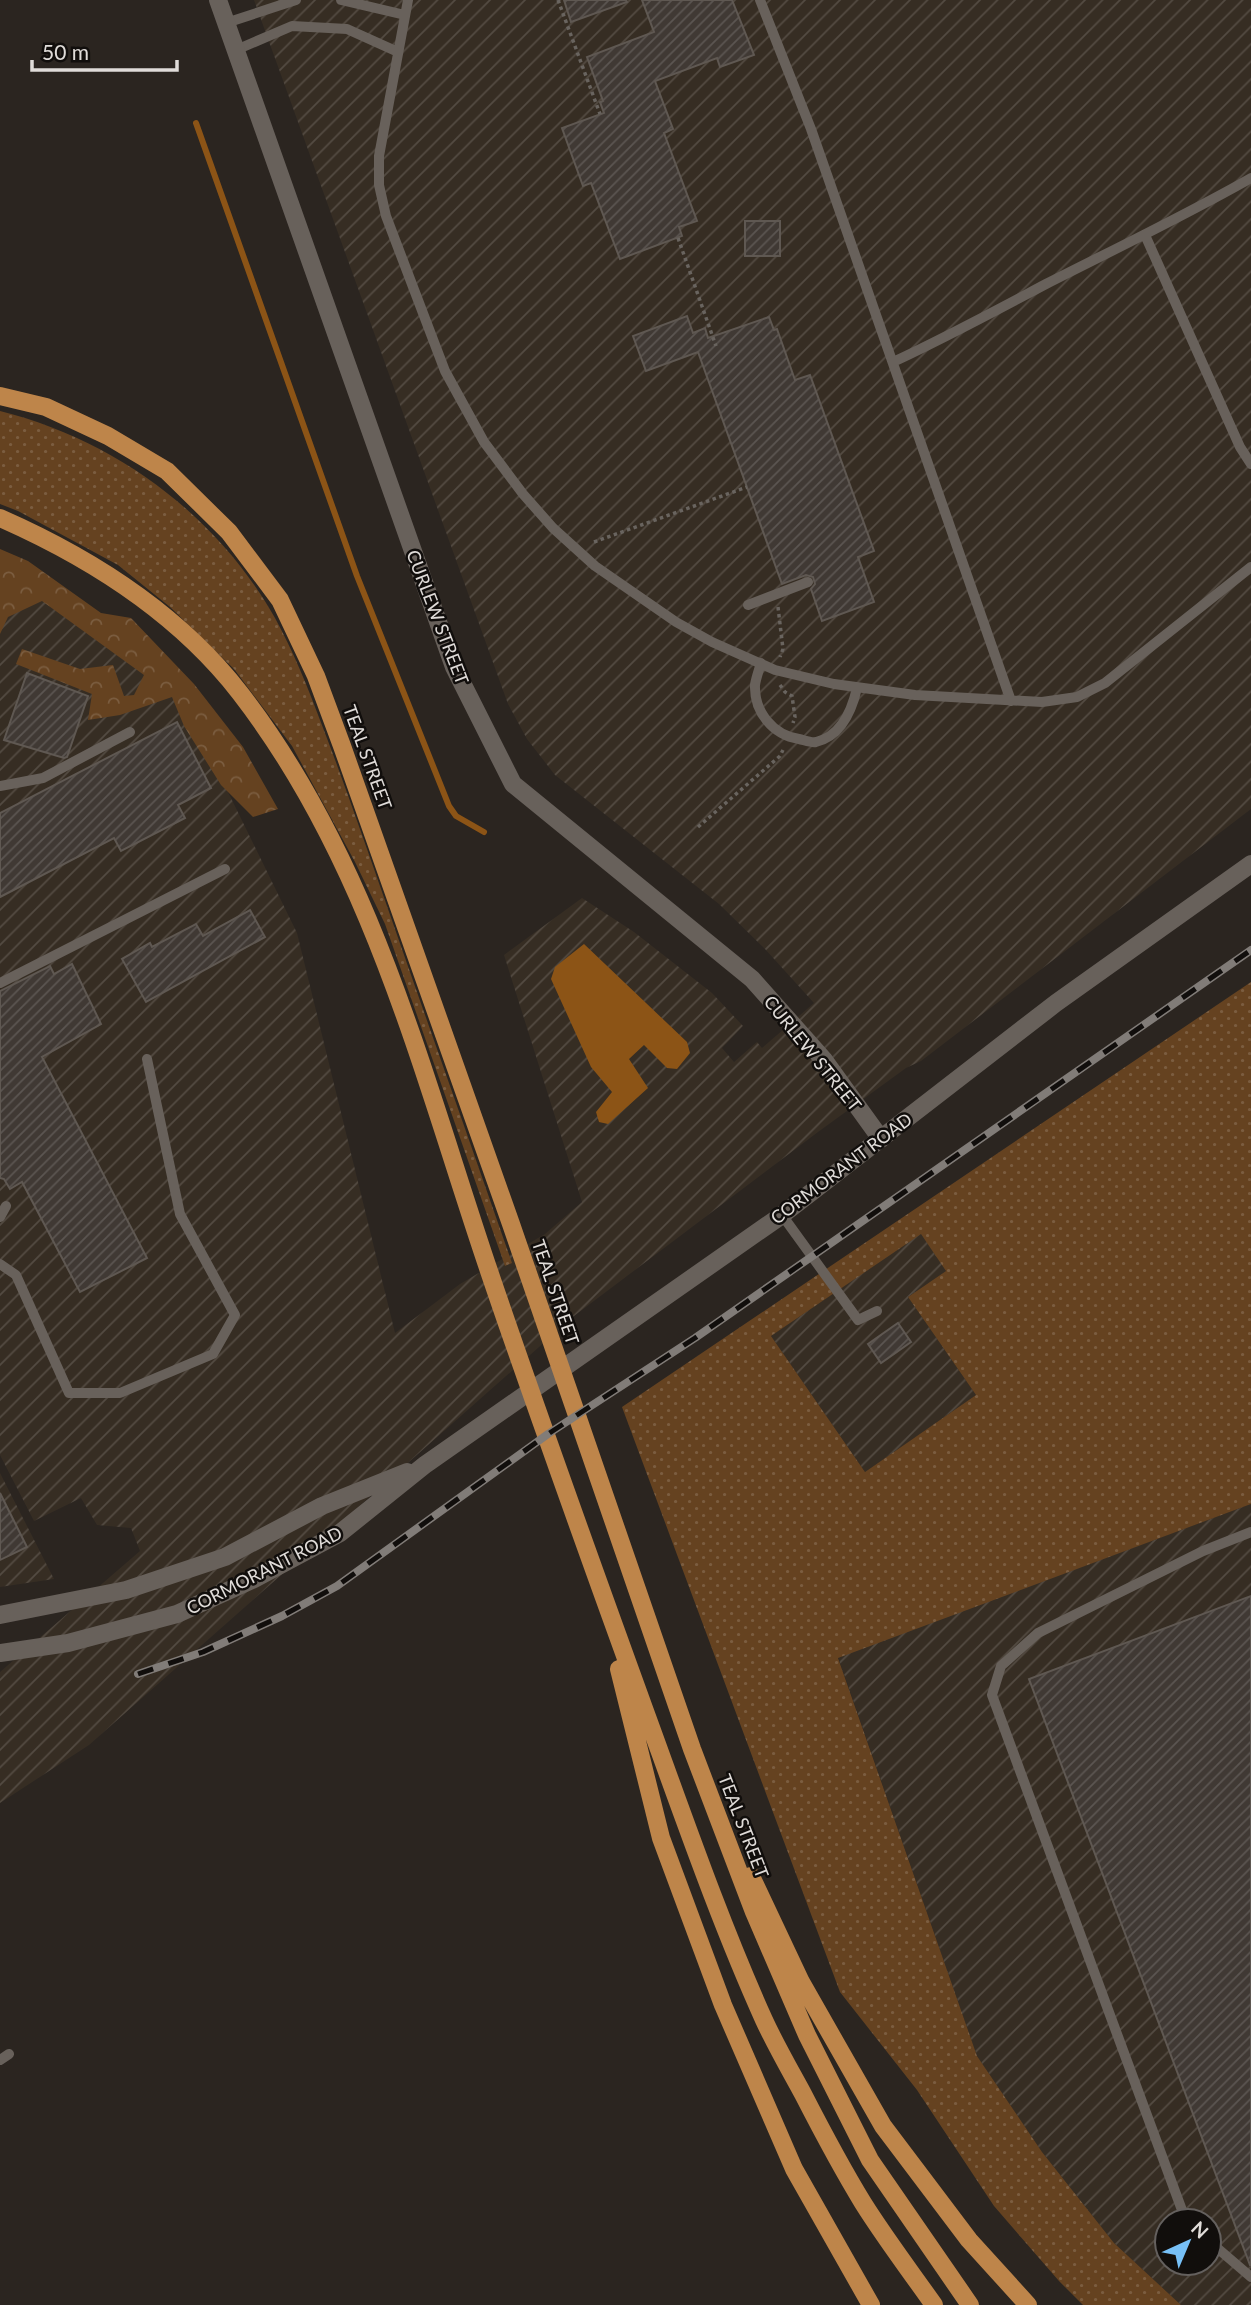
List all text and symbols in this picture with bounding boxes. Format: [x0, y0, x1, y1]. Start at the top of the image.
scale bar [32, 28, 177, 72]
text: 50 m [42, 39, 89, 64]
street label: CURLEW STREET [402, 547, 474, 688]
street label: TEAL STREET [339, 702, 397, 813]
street label: CURLEW STREET [760, 991, 867, 1115]
street label: CORMORANT ROAD [766, 1108, 916, 1228]
street label: TEAL STREET [528, 1237, 584, 1348]
street label: CORMORANT ROAD [183, 1521, 345, 1619]
street label: TEAL STREET [714, 1771, 774, 1881]
north arrow [1153, 2207, 1223, 2277]
text: N [1187, 2216, 1213, 2243]

